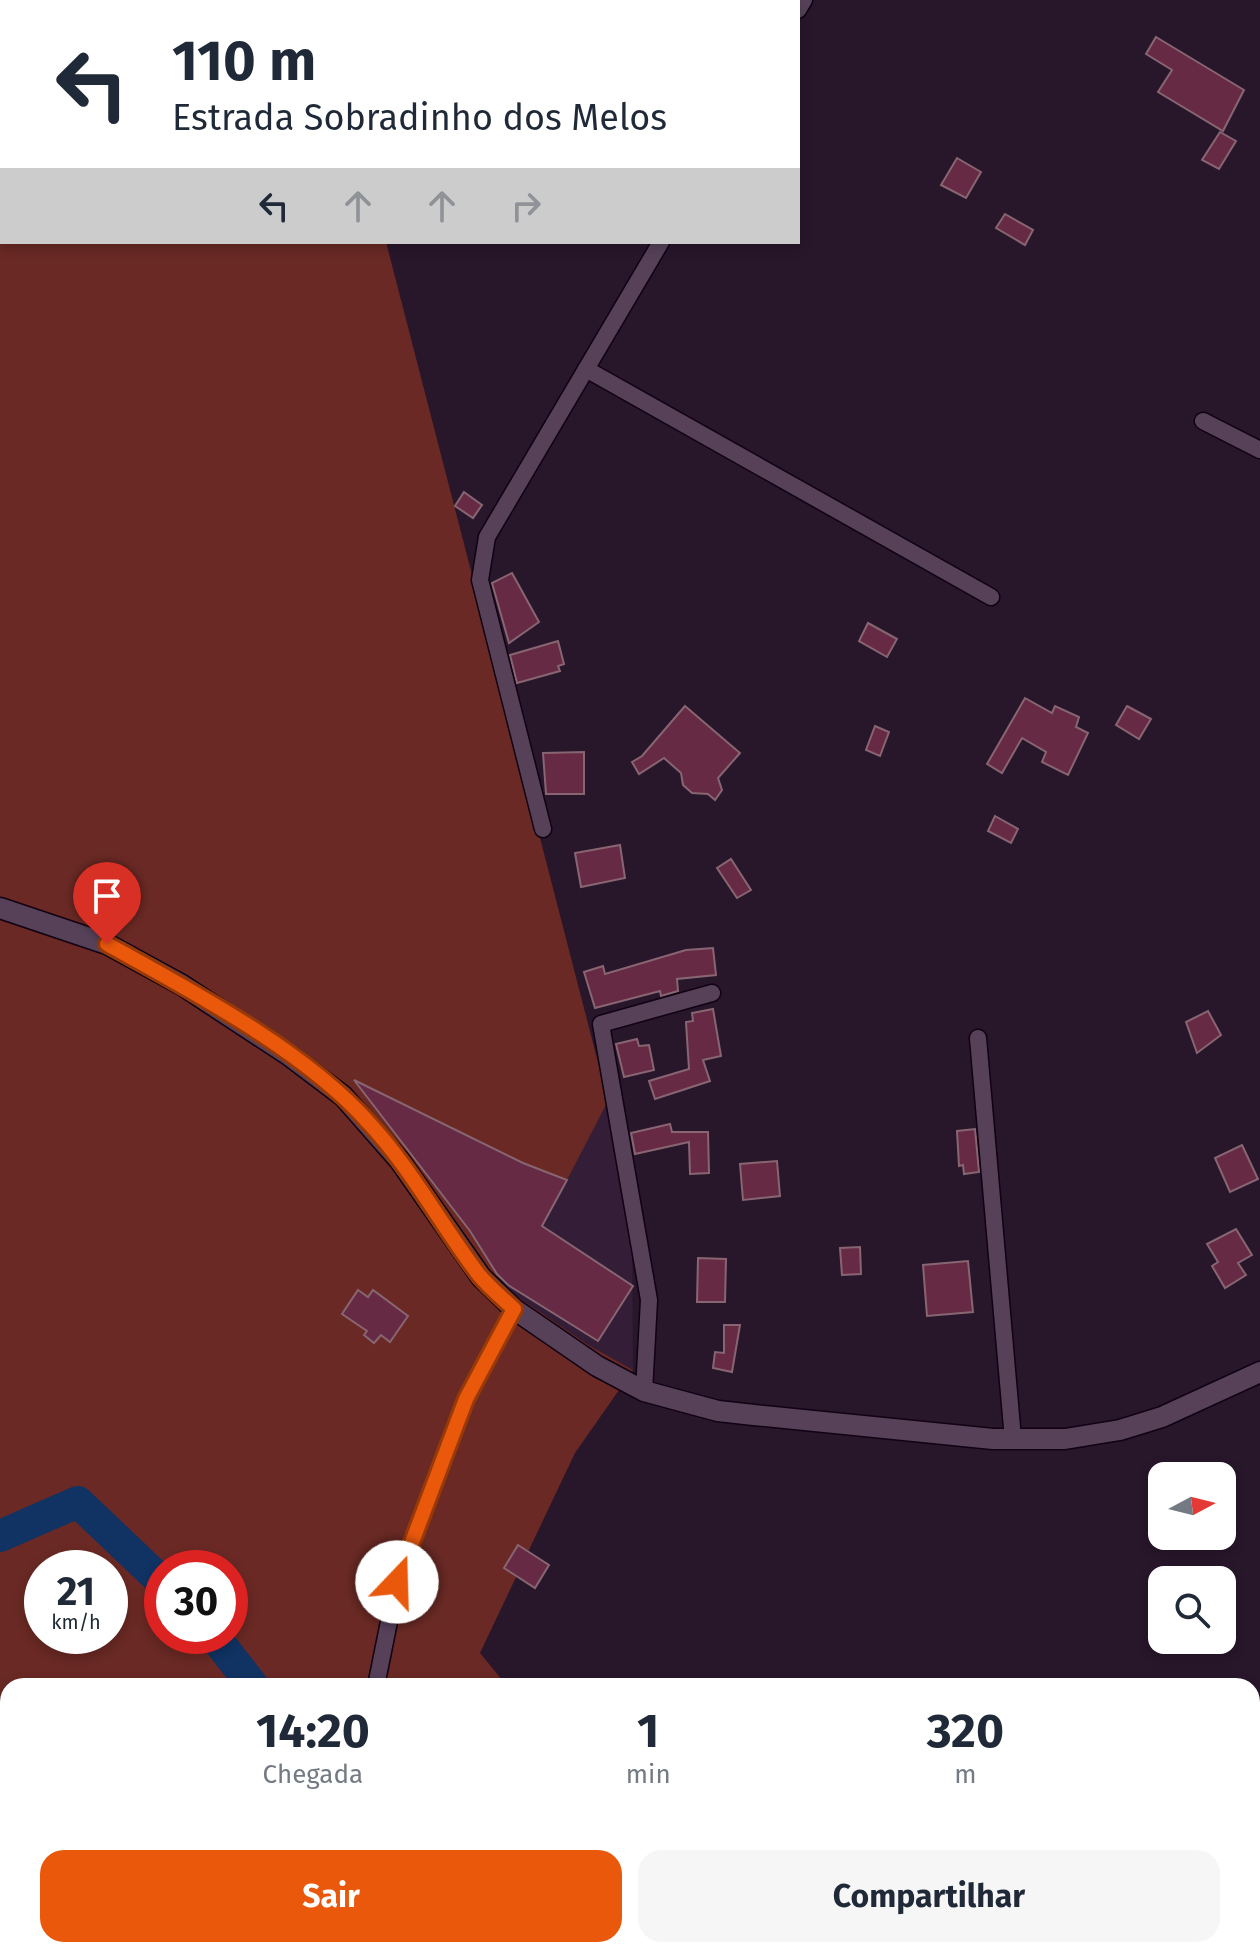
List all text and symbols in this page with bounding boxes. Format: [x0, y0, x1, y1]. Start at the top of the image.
text: 110 m [172, 28, 316, 95]
icon: left [40, 32, 144, 136]
text: Estrada Sobradinho dos Melos [172, 96, 667, 140]
icon: left [252, 184, 296, 228]
icon: ahead [336, 184, 380, 228]
icon: ahead [420, 184, 464, 228]
icon: right [504, 184, 548, 228]
pin [73, 862, 141, 944]
icon: arrive [85, 874, 129, 918]
north arrow [1148, 1462, 1236, 1550]
map controls [1148, 1462, 1236, 1654]
position arrow [355, 1540, 439, 1624]
speed limit sign: 30 [144, 1550, 248, 1654]
button: search [1148, 1566, 1236, 1654]
text: 21 [57, 1568, 95, 1616]
text: km/h [51, 1610, 101, 1634]
text: 14:20 [256, 1702, 370, 1760]
text: 1 [637, 1702, 659, 1760]
text: 320 [927, 1702, 1004, 1760]
text: Chegada [263, 1759, 363, 1790]
text: min [626, 1759, 671, 1790]
text: m [954, 1759, 976, 1790]
button: Sair [40, 1850, 622, 1942]
button: Compartilhar [638, 1850, 1220, 1942]

